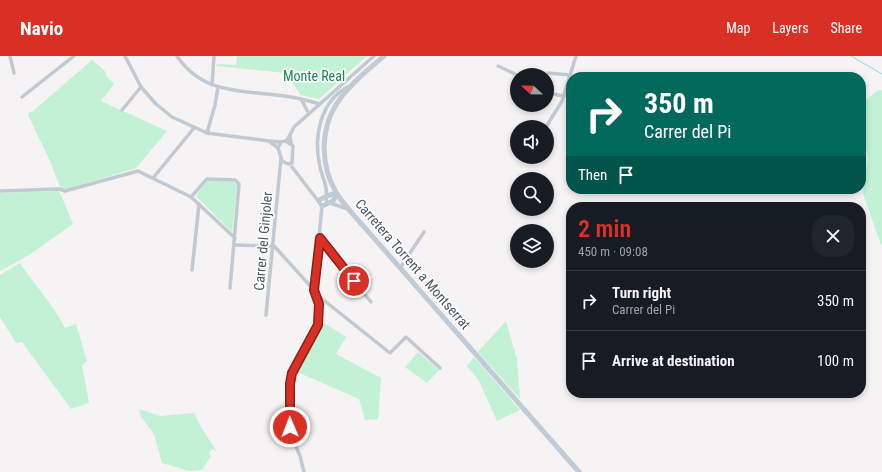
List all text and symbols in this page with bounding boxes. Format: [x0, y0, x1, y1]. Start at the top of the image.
text: Navio [20, 17, 63, 40]
text: Map [726, 20, 750, 36]
text: Layers [772, 20, 809, 36]
text: Share [831, 20, 862, 36]
park label: Monte Real [283, 68, 345, 84]
north arrow [510, 68, 554, 112]
map controls [510, 68, 554, 268]
text: 350 m [644, 87, 714, 120]
icon: right [578, 88, 630, 140]
button: sound [510, 120, 554, 164]
text: Carrer del Pi [644, 121, 731, 142]
icon: arrive [615, 164, 637, 186]
text: Then [578, 166, 607, 184]
button: search [510, 172, 554, 216]
street label: Carrer del Ginjoler [251, 191, 275, 291]
street label: Carretera Torrent a Montserrat [352, 196, 474, 332]
text: 2 min [578, 215, 631, 243]
button: close [812, 215, 854, 257]
button: layers [510, 224, 554, 268]
text: 450 m · 09:08 [578, 244, 648, 259]
pin [337, 264, 371, 298]
icon: arrive [343, 270, 365, 292]
text: Turn right [612, 284, 671, 302]
icon: right [578, 290, 600, 312]
text: 350 m [817, 292, 854, 310]
text: Carrer del Pi [612, 302, 675, 317]
icon: arrive [578, 350, 600, 372]
text: Arrive at destination [612, 352, 735, 370]
text: 100 m [817, 352, 854, 370]
position arrow [269, 406, 311, 448]

